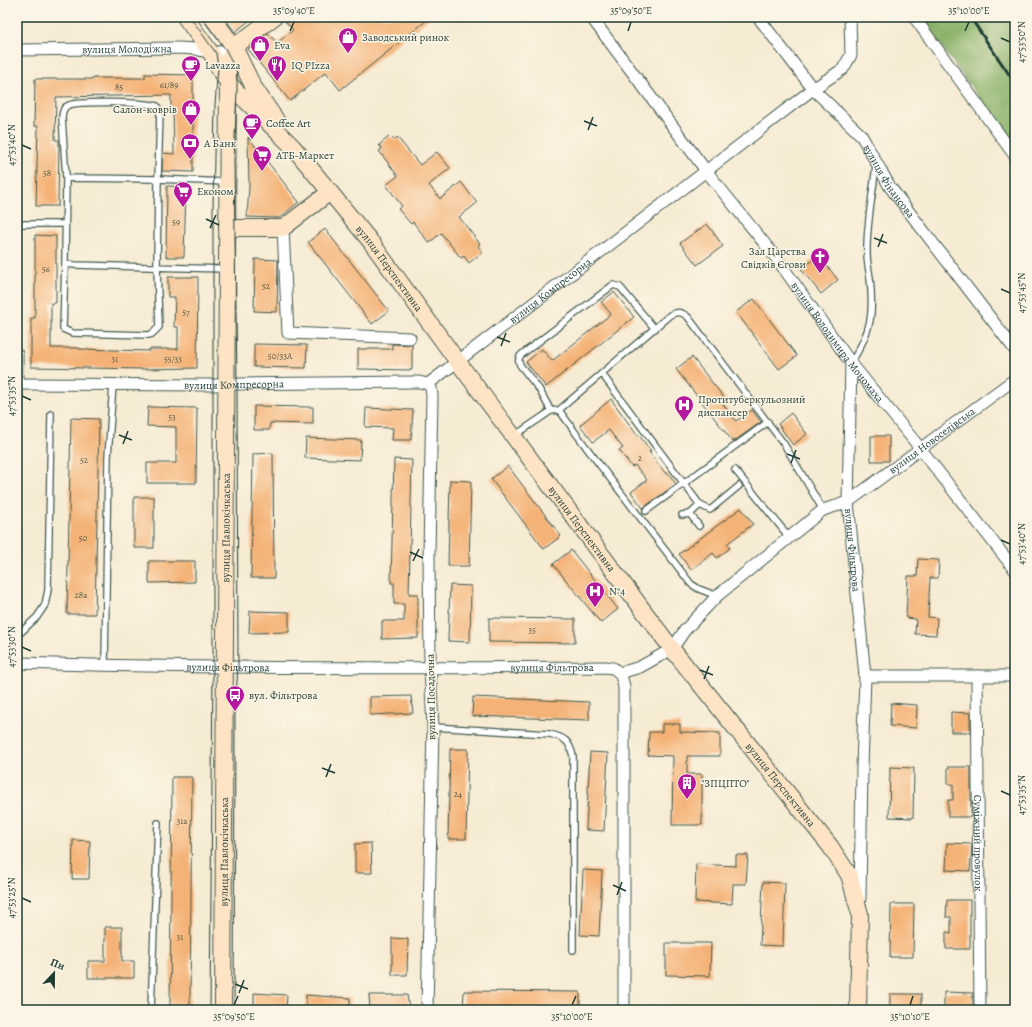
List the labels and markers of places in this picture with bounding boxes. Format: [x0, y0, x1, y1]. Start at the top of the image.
shop icon: Заводський ринок [337, 26, 359, 54]
place label: Заводський ринок [362, 30, 450, 45]
shop icon: Eva [249, 34, 271, 62]
place label: Eva [274, 38, 291, 53]
cafe icon: Lavazza [180, 54, 202, 82]
restaurant icon: IQ PIzza [266, 54, 288, 82]
place label: Lavazza [205, 58, 241, 73]
place label: IQ PIzza [291, 58, 331, 73]
shop icon: Салон-коврів [180, 98, 202, 126]
place label: Салон-коврів [113, 102, 177, 117]
cafe icon: Coffee Art [241, 112, 263, 140]
place label: Coffee Art [266, 116, 311, 131]
bank icon: А Банк [179, 132, 201, 160]
place label: А Банк [203, 136, 237, 151]
supermarket icon: АТБ-Маркет [251, 144, 273, 172]
place label: АТБ-Маркет [275, 148, 334, 163]
supermarket icon: Економ [172, 180, 194, 208]
place label: Економ [197, 184, 234, 199]
place label: Зал Царства Свідків Єгови [741, 244, 807, 272]
church icon: Зал Царства Свідків Єгови [809, 246, 831, 274]
place label: Протитуберкульозний диспансер [697, 392, 805, 420]
hospital icon: Протитуберкульозний диспансер [673, 394, 695, 422]
hospital icon: N°4 [584, 580, 606, 608]
place label: N°4 [609, 584, 625, 599]
bus stop icon: вул. Фільтрова [224, 684, 246, 712]
place label: вул. Фільтрова [249, 688, 319, 703]
building icon: "ЗПЦПТО" [676, 772, 698, 800]
place label: "ЗПЦПТО" [701, 776, 750, 791]

